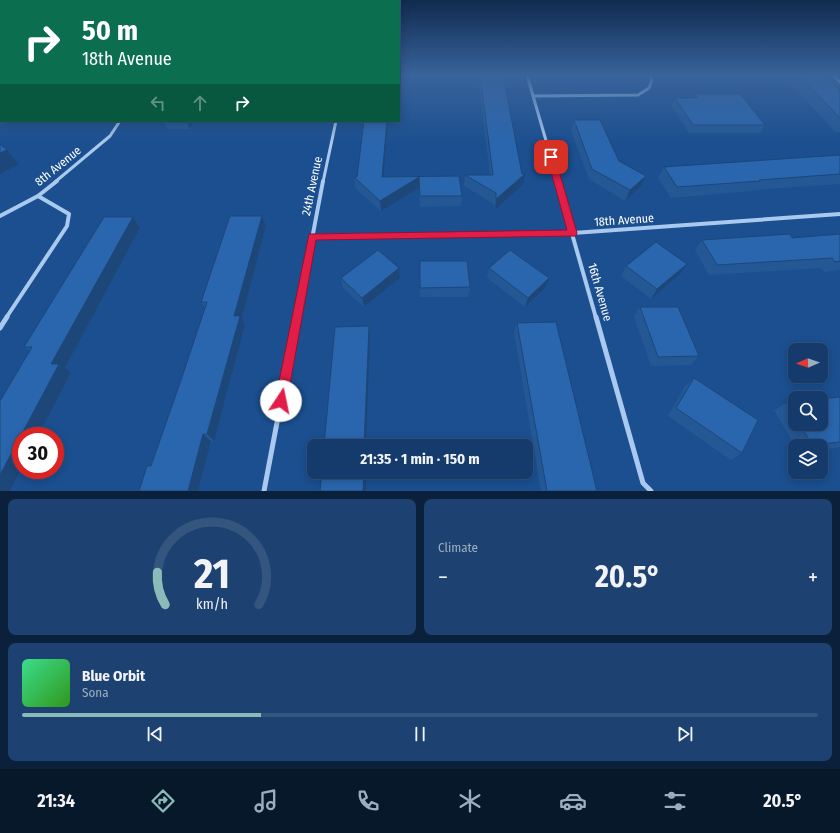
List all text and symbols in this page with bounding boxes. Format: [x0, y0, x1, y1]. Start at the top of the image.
text: 50 m [82, 14, 138, 47]
icon: right [16, 16, 68, 68]
text: 18th Avenue [82, 48, 172, 70]
icon: left [147, 92, 169, 114]
icon: ahead [189, 92, 211, 114]
icon: right [231, 92, 253, 114]
pin [534, 140, 568, 174]
street label: 8th Avenue [32, 143, 84, 189]
icon: arrive [540, 146, 562, 168]
street label: 24th Avenue [299, 155, 325, 217]
street label: 18th Avenue [594, 211, 654, 229]
street label: 16th Avenue [585, 261, 615, 323]
north arrow [788, 343, 828, 383]
map controls [788, 343, 828, 479]
position arrow [260, 380, 302, 422]
button: search [788, 391, 828, 431]
speed limit sign: 30 [12, 427, 64, 479]
button: layers [788, 439, 828, 479]
text: 21:35 · 1 min · 150 m [360, 450, 480, 468]
text: Climate [438, 540, 478, 555]
text: 21 [193, 549, 230, 599]
text: 20.5° [595, 559, 661, 595]
text: − [438, 564, 448, 591]
text: + [808, 564, 818, 591]
text: km/h [196, 596, 228, 613]
text: Blue Orbit [82, 667, 145, 685]
text: Sona [82, 685, 109, 700]
icon: previous [144, 723, 166, 745]
icon: pause [409, 723, 431, 745]
icon: next [674, 723, 696, 745]
icon: directions [149, 787, 177, 815]
icon: music [252, 787, 280, 815]
icon: phone [354, 787, 382, 815]
icon: climate [456, 787, 484, 815]
icon: car [559, 787, 587, 815]
icon: filters [661, 787, 689, 815]
text: 21:34 [37, 790, 75, 812]
text: 20.5° [763, 790, 803, 812]

